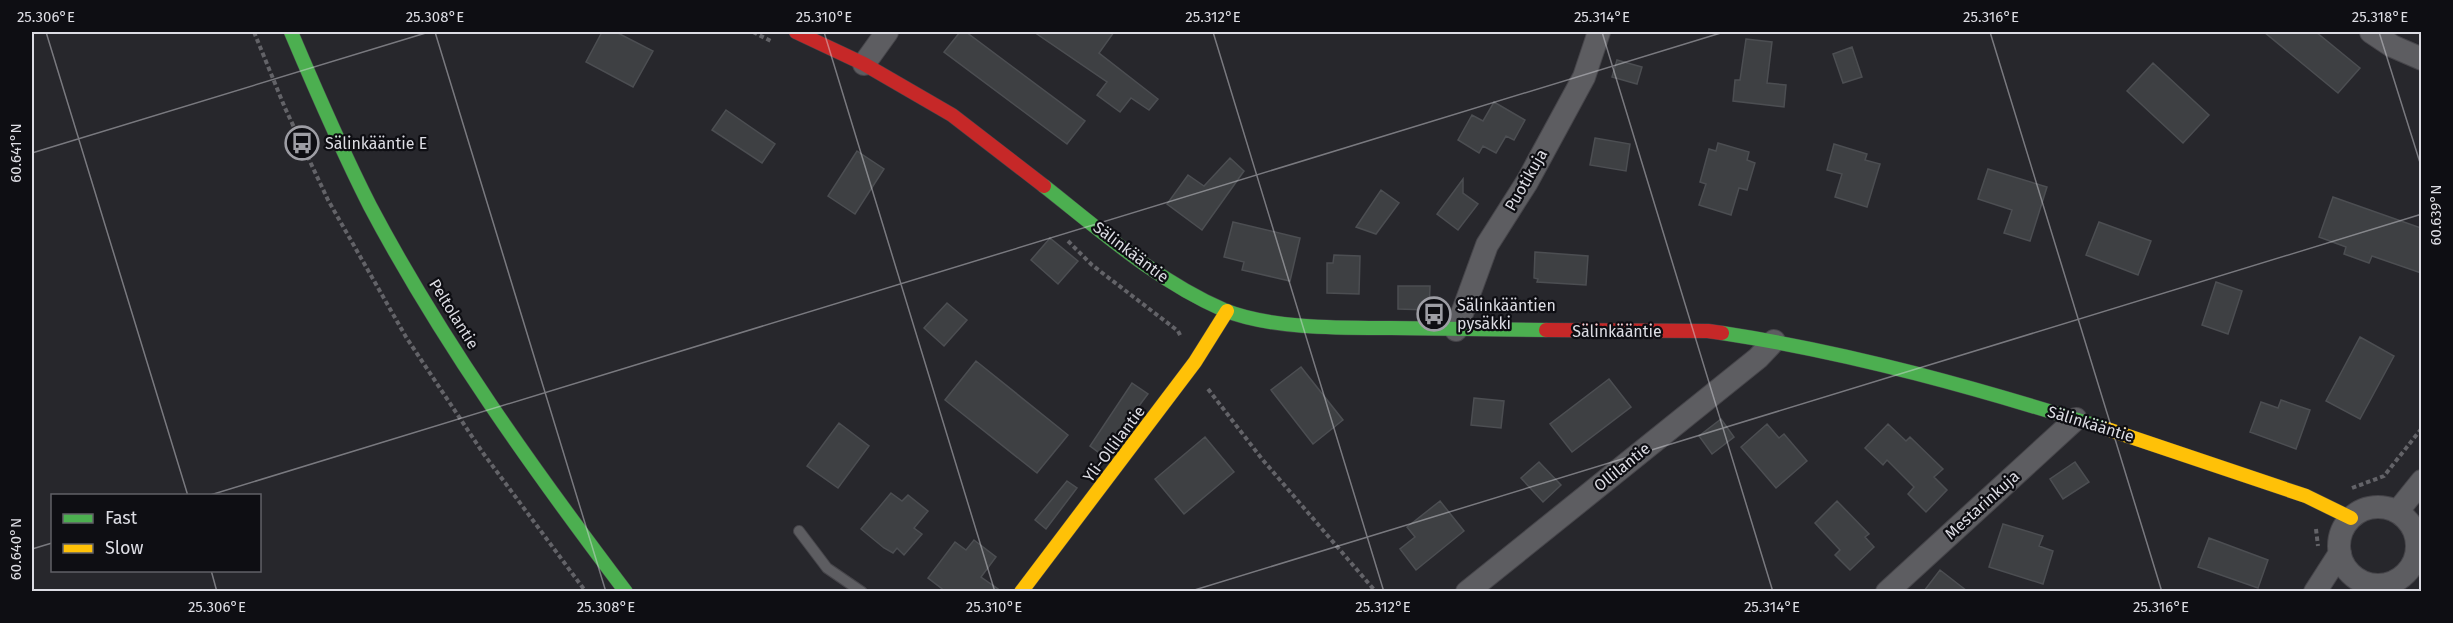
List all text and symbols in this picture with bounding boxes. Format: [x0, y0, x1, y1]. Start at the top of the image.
text: 25.306°E [17, 8, 75, 26]
text: 25.308°E [406, 8, 464, 26]
text: 25.310°E [796, 8, 852, 26]
text: 25.312°E [1185, 8, 1241, 26]
text: 25.314°E [1574, 8, 1630, 26]
text: 25.316°E [1963, 8, 2019, 26]
text: 25.318°E [2352, 8, 2408, 26]
text: 60.641°N [7, 123, 25, 183]
bus stop icon: Sälinkääntie E [284, 125, 320, 161]
place label: Sälinkääntie E [325, 134, 427, 153]
street label: Puotikuja [1501, 146, 1551, 214]
text: 60.639°N [2427, 185, 2445, 245]
street label: Sälinkääntie [1090, 217, 1172, 287]
street label: Peltolantie [425, 276, 483, 352]
bus stop icon: Sälinkääntien pysäkki [1416, 296, 1452, 332]
place label: Sälinkääntien pysäkki [1457, 296, 1556, 333]
street label: Sälinkääntie [1572, 322, 1662, 341]
street label: Yli-Ollilantie [1079, 402, 1149, 486]
street label: Sälinkääntie [2045, 402, 2137, 446]
street label: Ollilantie [1590, 439, 1654, 495]
street label: Mestarinkuja [1941, 467, 2023, 543]
legend [51, 494, 261, 572]
text: Fast [105, 507, 138, 529]
text: 60.640°N [7, 518, 25, 580]
text: Slow [105, 537, 144, 559]
text: 25.306°E [188, 598, 246, 616]
text: 25.308°E [577, 598, 635, 616]
text: 25.310°E [966, 598, 1022, 616]
text: 25.312°E [1355, 598, 1411, 616]
text: 25.314°E [1744, 598, 1800, 616]
text: 25.316°E [2133, 598, 2189, 616]

